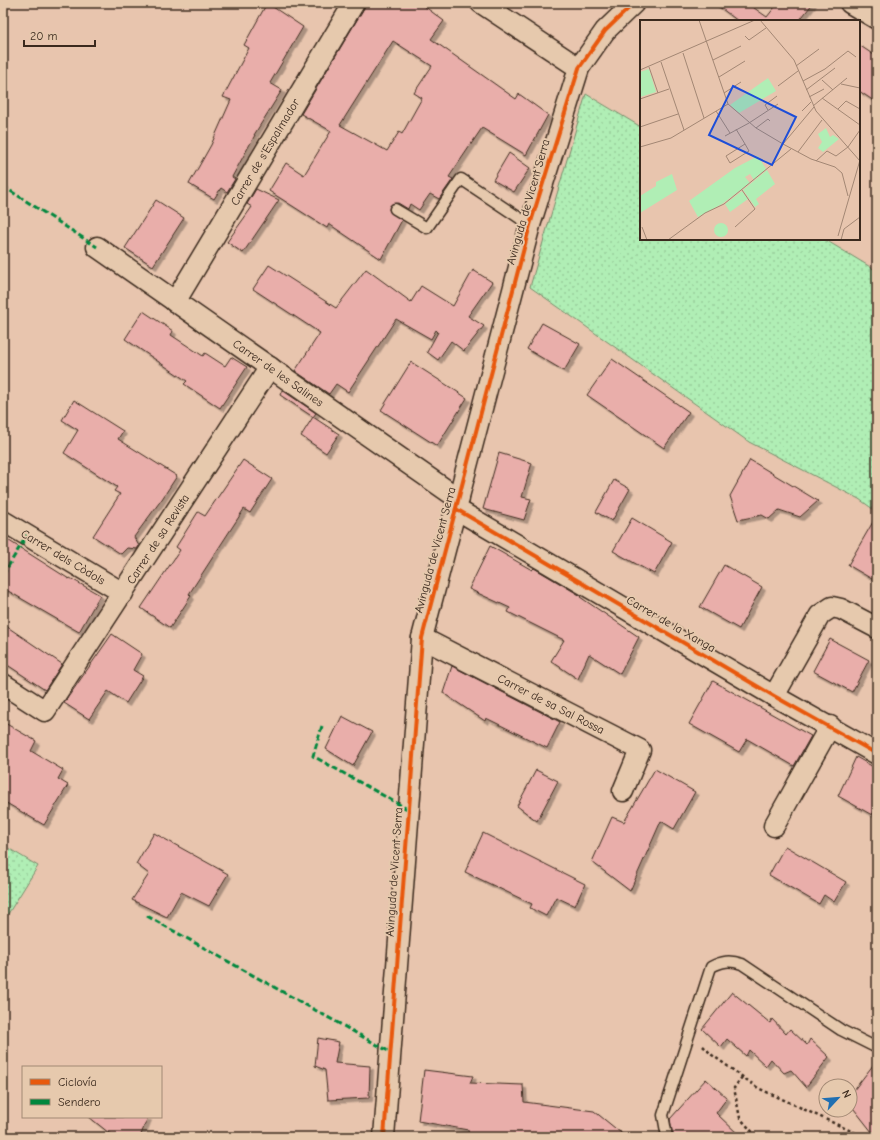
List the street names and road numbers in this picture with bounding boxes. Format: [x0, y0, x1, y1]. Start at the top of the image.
street label: Carrer de s'Espalmador [227, 96, 303, 208]
street label: Avinguda de Vicent Serra [503, 138, 553, 266]
street label: Carrer de les Salines [230, 336, 326, 410]
street label: Avinguda de Vicent Serra [411, 485, 459, 615]
street label: Carrer de sa Revista [124, 491, 192, 587]
street label: Carrer dels Còdols [18, 526, 108, 588]
street label: Carrer de la Xanga [624, 593, 718, 655]
street label: Carrer de sa Sal Rossa [495, 671, 607, 737]
street label: Avinguda de Vicent Serra [382, 807, 406, 937]

